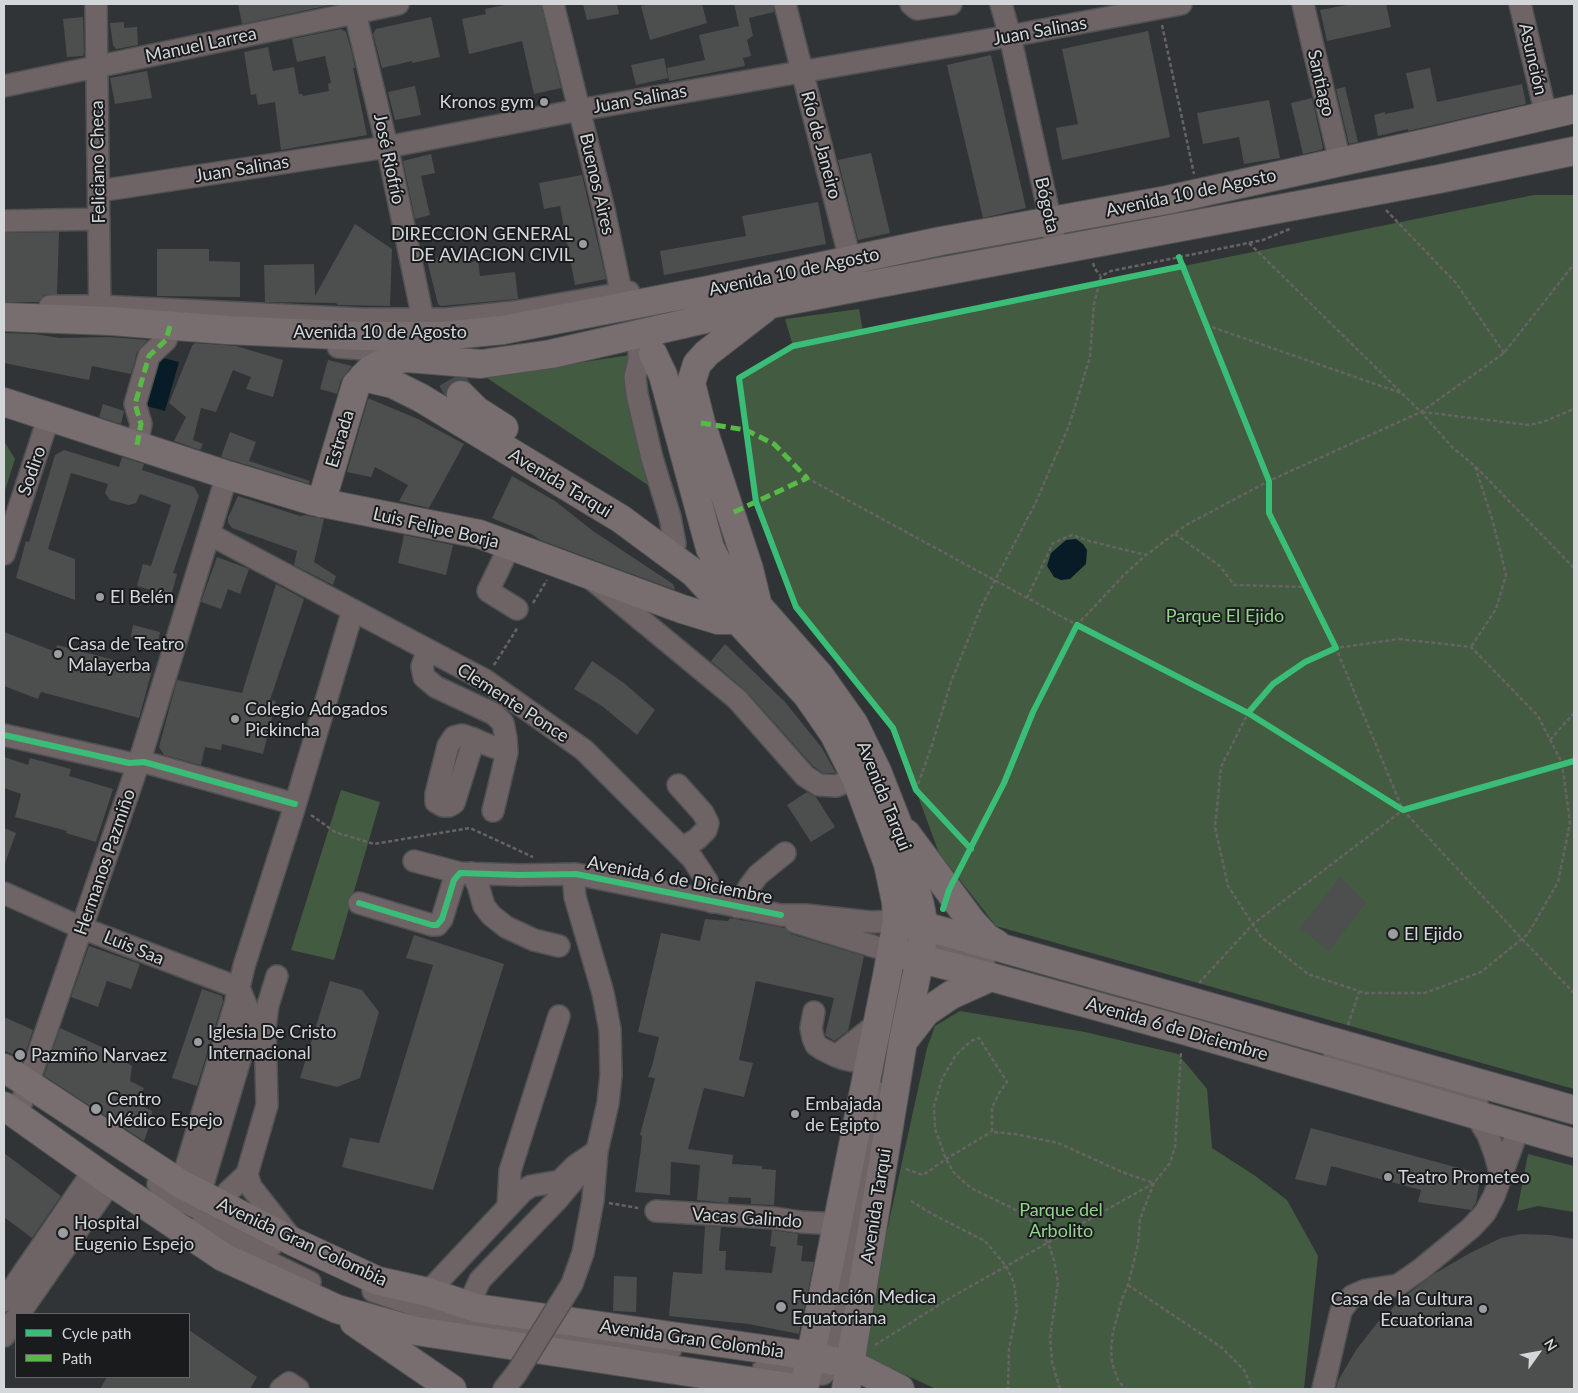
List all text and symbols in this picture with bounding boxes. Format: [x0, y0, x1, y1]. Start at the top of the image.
street label: Juan Salinas [991, 12, 1089, 50]
street label: Asunción [1514, 21, 1552, 97]
street label: Manuel Larrea [143, 23, 259, 67]
street label: Santiago [1303, 47, 1339, 119]
street label: Juan Salinas [591, 80, 689, 118]
street label: Río de Janeiro [796, 89, 846, 201]
place label: Kronos gym [440, 91, 534, 113]
marker: Kronos gym [538, 96, 550, 108]
street label: Feliciano Checa [86, 100, 110, 224]
street label: José Riofrío [369, 112, 409, 206]
street label: Buenos Aires [575, 131, 619, 237]
street label: Juan Salinas [193, 151, 291, 187]
street label: Avenida 10 de Agosto [1104, 164, 1278, 222]
street label: Bógota [1030, 175, 1064, 235]
place label: DIRECCION GENERAL DE AVIACION CIVIL [391, 223, 573, 266]
marker: DIRECCION GENERAL DE AVIACION CIVIL [577, 238, 589, 250]
street label: Avenida 10 de Agosto [707, 243, 881, 301]
street label: Avenida 10 de Agosto [293, 321, 467, 343]
street label: Estrada [321, 408, 359, 470]
street label: Sodiro [14, 444, 50, 498]
street label: Avenida Tarqui [505, 444, 615, 522]
street label: Luis Felipe Borja [371, 503, 501, 553]
place label: El Belén [110, 586, 174, 608]
marker: El Belén [94, 591, 106, 603]
park label: Parque El Ejido [1166, 605, 1284, 627]
place label: Casa de Teatro Malayerba [68, 633, 184, 676]
marker: Casa de Teatro Malayerba [52, 648, 64, 660]
street label: Clemente Ponce [453, 659, 573, 747]
place label: Colegio Adogados Pickincha [245, 698, 388, 741]
marker: Colegio Adogados Pickincha [229, 713, 241, 725]
street label: Avenida Tarqui [852, 738, 916, 854]
street label: Hermanos Pazmiño [70, 786, 140, 938]
street label: Avenida 6 de Diciembre [586, 851, 774, 909]
place label: El Ejido [1404, 923, 1462, 945]
street label: Luis Saa [101, 926, 167, 970]
marker: El Ejido [1386, 927, 1400, 941]
street label: Avenida 6 de Diciembre [1084, 993, 1270, 1065]
place label: Iglesia De Cristo Internacional [208, 1021, 336, 1064]
marker: Iglesia De Cristo Internacional [192, 1036, 204, 1048]
place label: Pazmiño Narvaez [31, 1044, 167, 1066]
marker: Pazmiño Narvaez [13, 1048, 27, 1062]
place label: Centro Médico Espejo [107, 1088, 223, 1130]
place label: Embajada de Egipto [805, 1093, 881, 1136]
marker: Centro Médico Espejo [89, 1102, 103, 1116]
marker: Embajada de Egipto [789, 1108, 801, 1120]
street label: Avenida Tarqui [856, 1147, 896, 1265]
place label: Teatro Prometeo [1398, 1166, 1530, 1188]
marker: Teatro Prometeo [1382, 1171, 1394, 1183]
street label: Avenida Gran Colombia [213, 1193, 391, 1291]
park label: Parque del Arbolito [1019, 1199, 1103, 1242]
street label: Vacas Galindo [691, 1203, 803, 1233]
place label: Hospital Eugenio Espejo [74, 1212, 194, 1254]
marker: Hospital Eugenio Espejo [56, 1226, 70, 1240]
place label: Fundación Medica Equatoriana [792, 1286, 936, 1328]
place label: Casa de la Cultura Ecuatoriana [1331, 1288, 1473, 1330]
marker: Fundación Medica Equatoriana [774, 1300, 788, 1314]
marker: Casa de la Cultura Ecuatoriana [1477, 1303, 1489, 1315]
legend [15, 1313, 190, 1378]
street label: Avenida Gran Colombia [599, 1315, 785, 1363]
text: Cycle path [62, 1324, 131, 1342]
north arrow [1513, 1328, 1563, 1378]
text: N [1541, 1336, 1561, 1354]
text: Path [62, 1349, 92, 1367]

